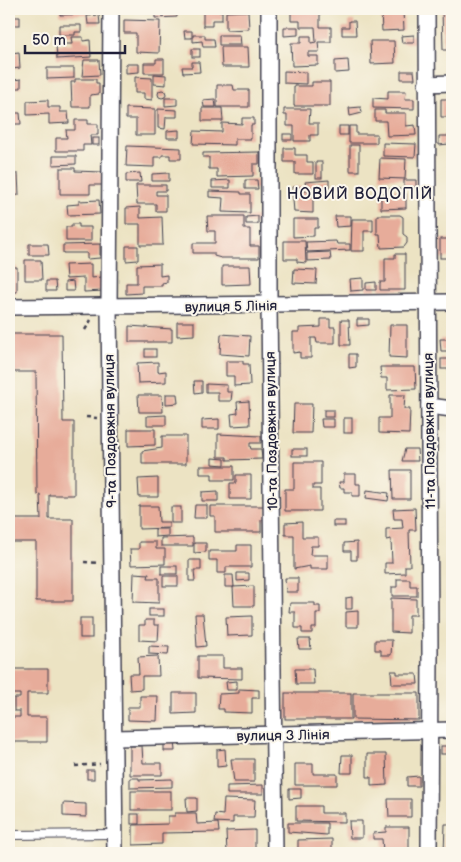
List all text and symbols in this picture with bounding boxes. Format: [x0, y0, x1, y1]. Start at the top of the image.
scale bar [25, 22, 125, 54]
text: 50 m [32, 31, 66, 50]
district label: НОВИЙ ВОДОПІЙ [287, 185, 433, 204]
street label: вулиця 5 Лінія [185, 297, 278, 316]
street label: 10-та Поздовжня вулиця [262, 351, 281, 511]
street label: 11-та Поздовжня вулиця [420, 352, 439, 509]
street label: 9-та Поздовжня вулиця [101, 354, 120, 508]
street label: вулиця 3 Лінія [236, 726, 330, 745]

